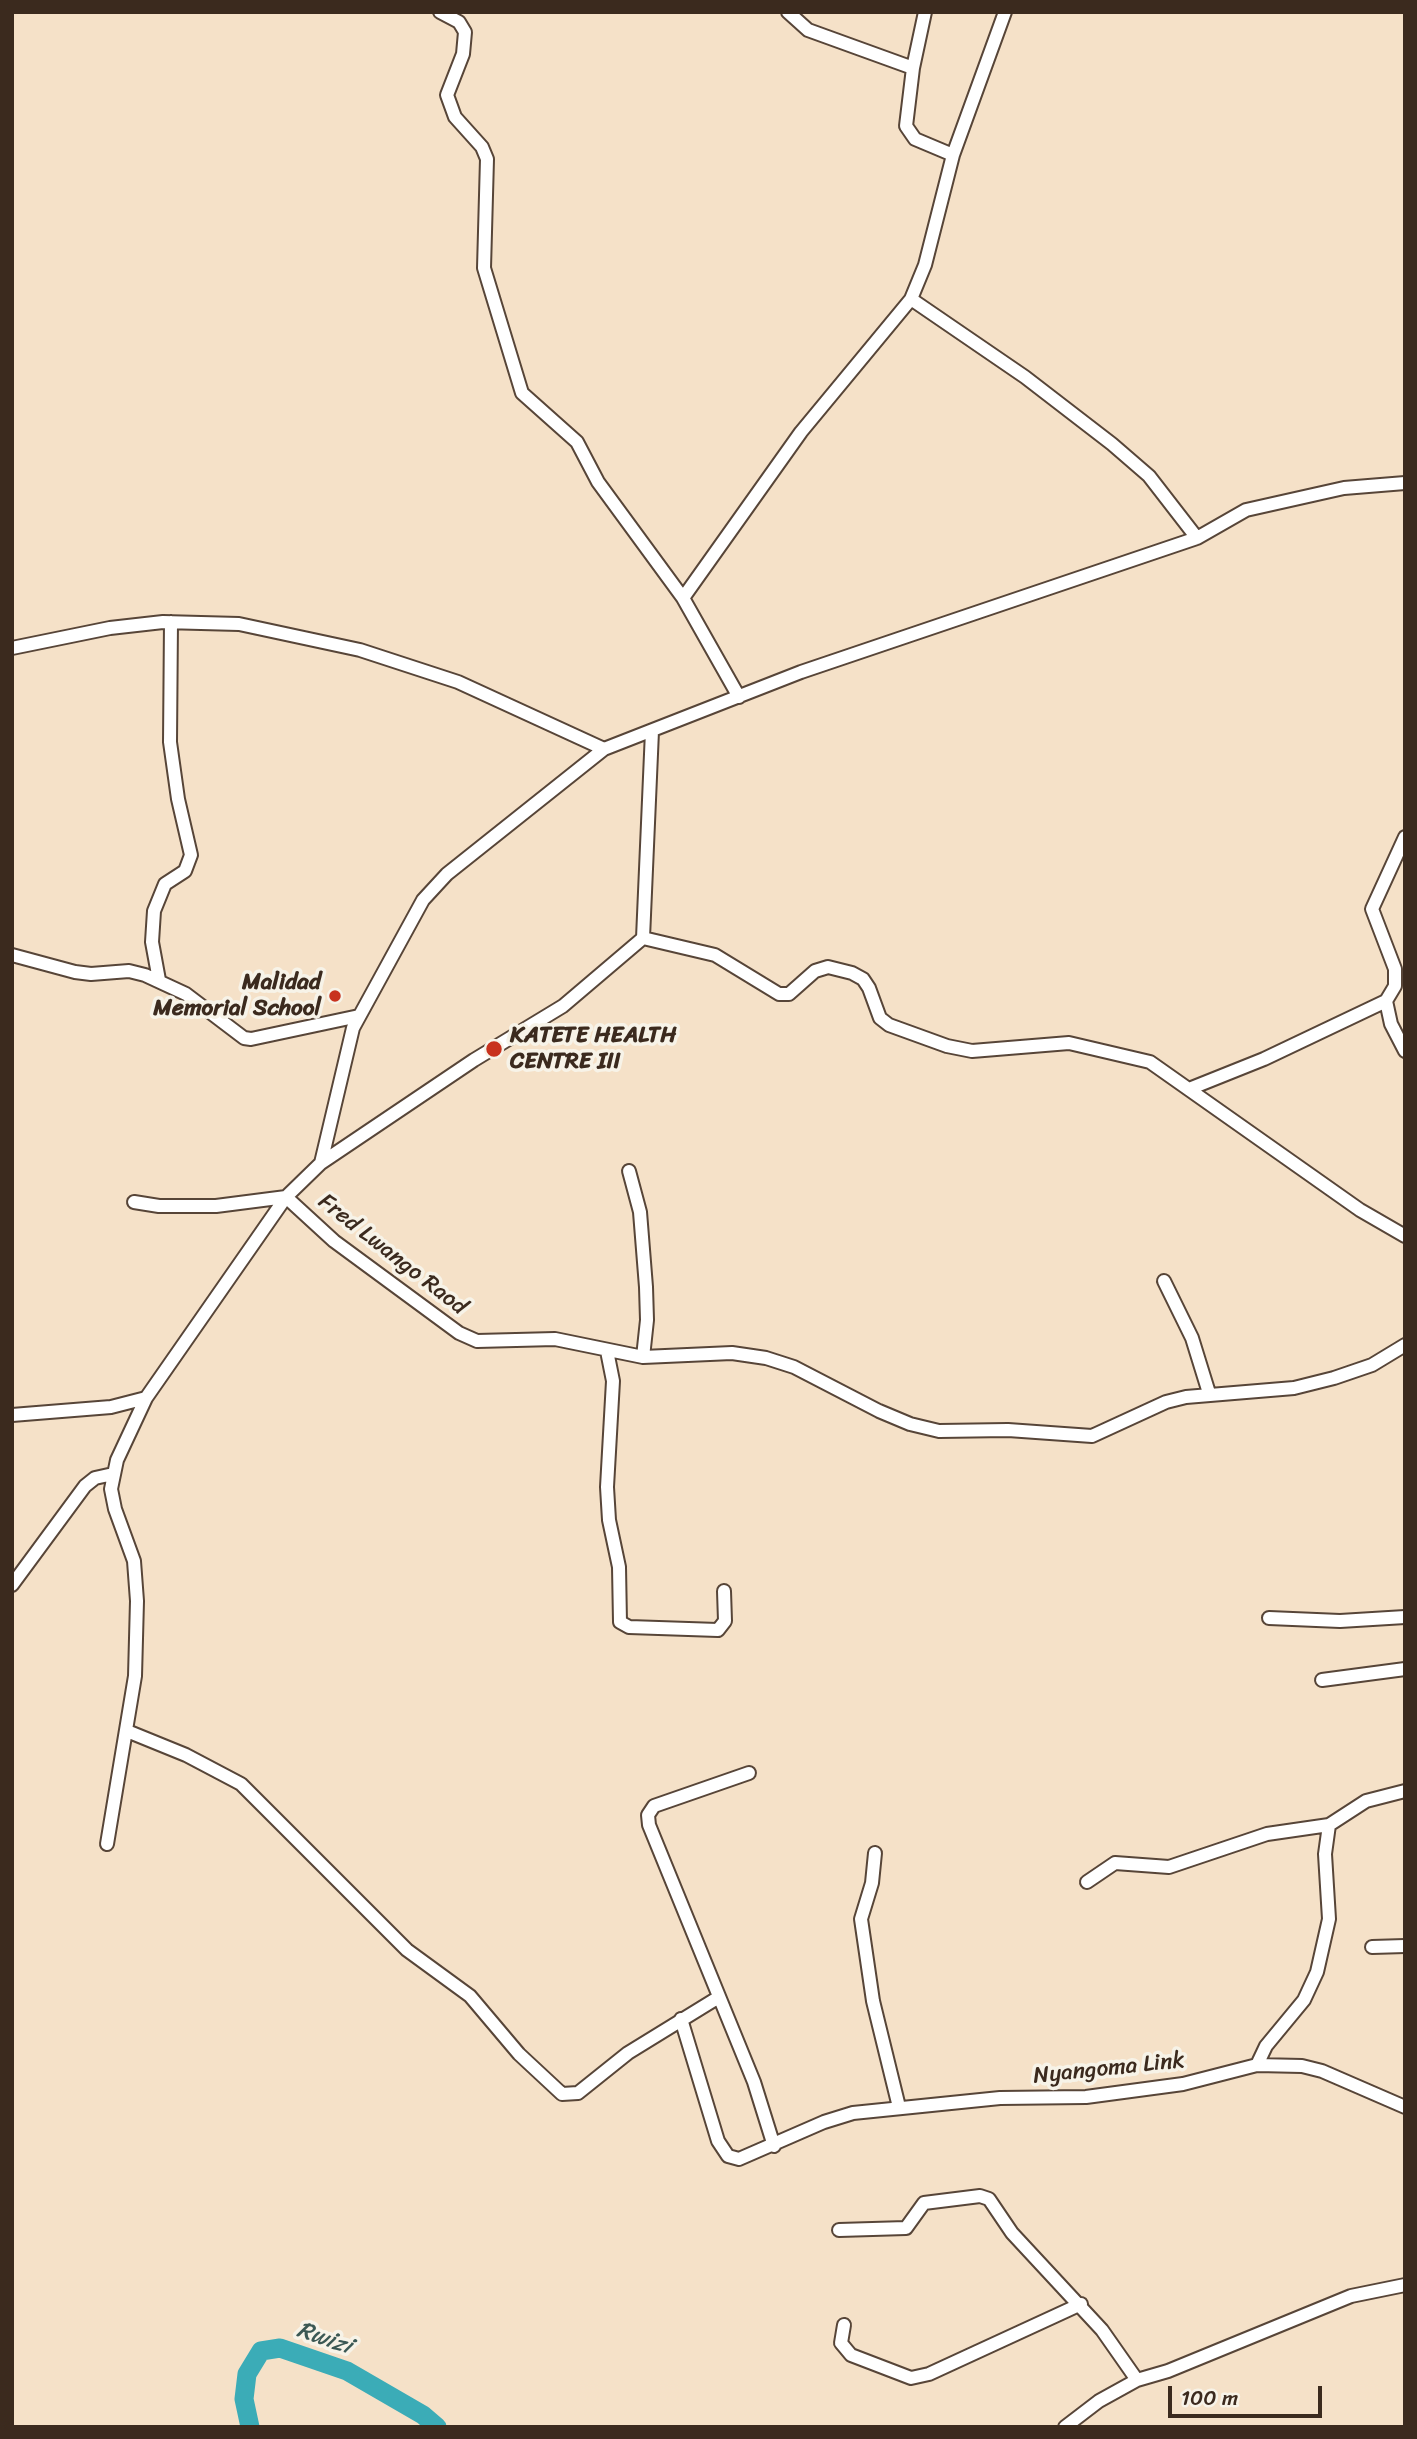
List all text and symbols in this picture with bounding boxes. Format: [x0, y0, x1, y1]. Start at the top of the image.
place label: Malidad Memorial School [153, 969, 321, 1023]
marker: Malidad Memorial School [327, 988, 343, 1004]
place label: KATETE HEALTH CENTRE III [510, 1022, 677, 1076]
marker: KATETE HEALTH CENTRE III [484, 1039, 504, 1059]
street label: Fred Lwango Raod [312, 1188, 472, 1322]
street label: Nyangoma Link [1032, 2047, 1186, 2091]
water label: Rwizi [293, 2316, 355, 2362]
scale bar [1172, 2372, 1326, 2416]
text: 100 m [1181, 2379, 1238, 2417]

